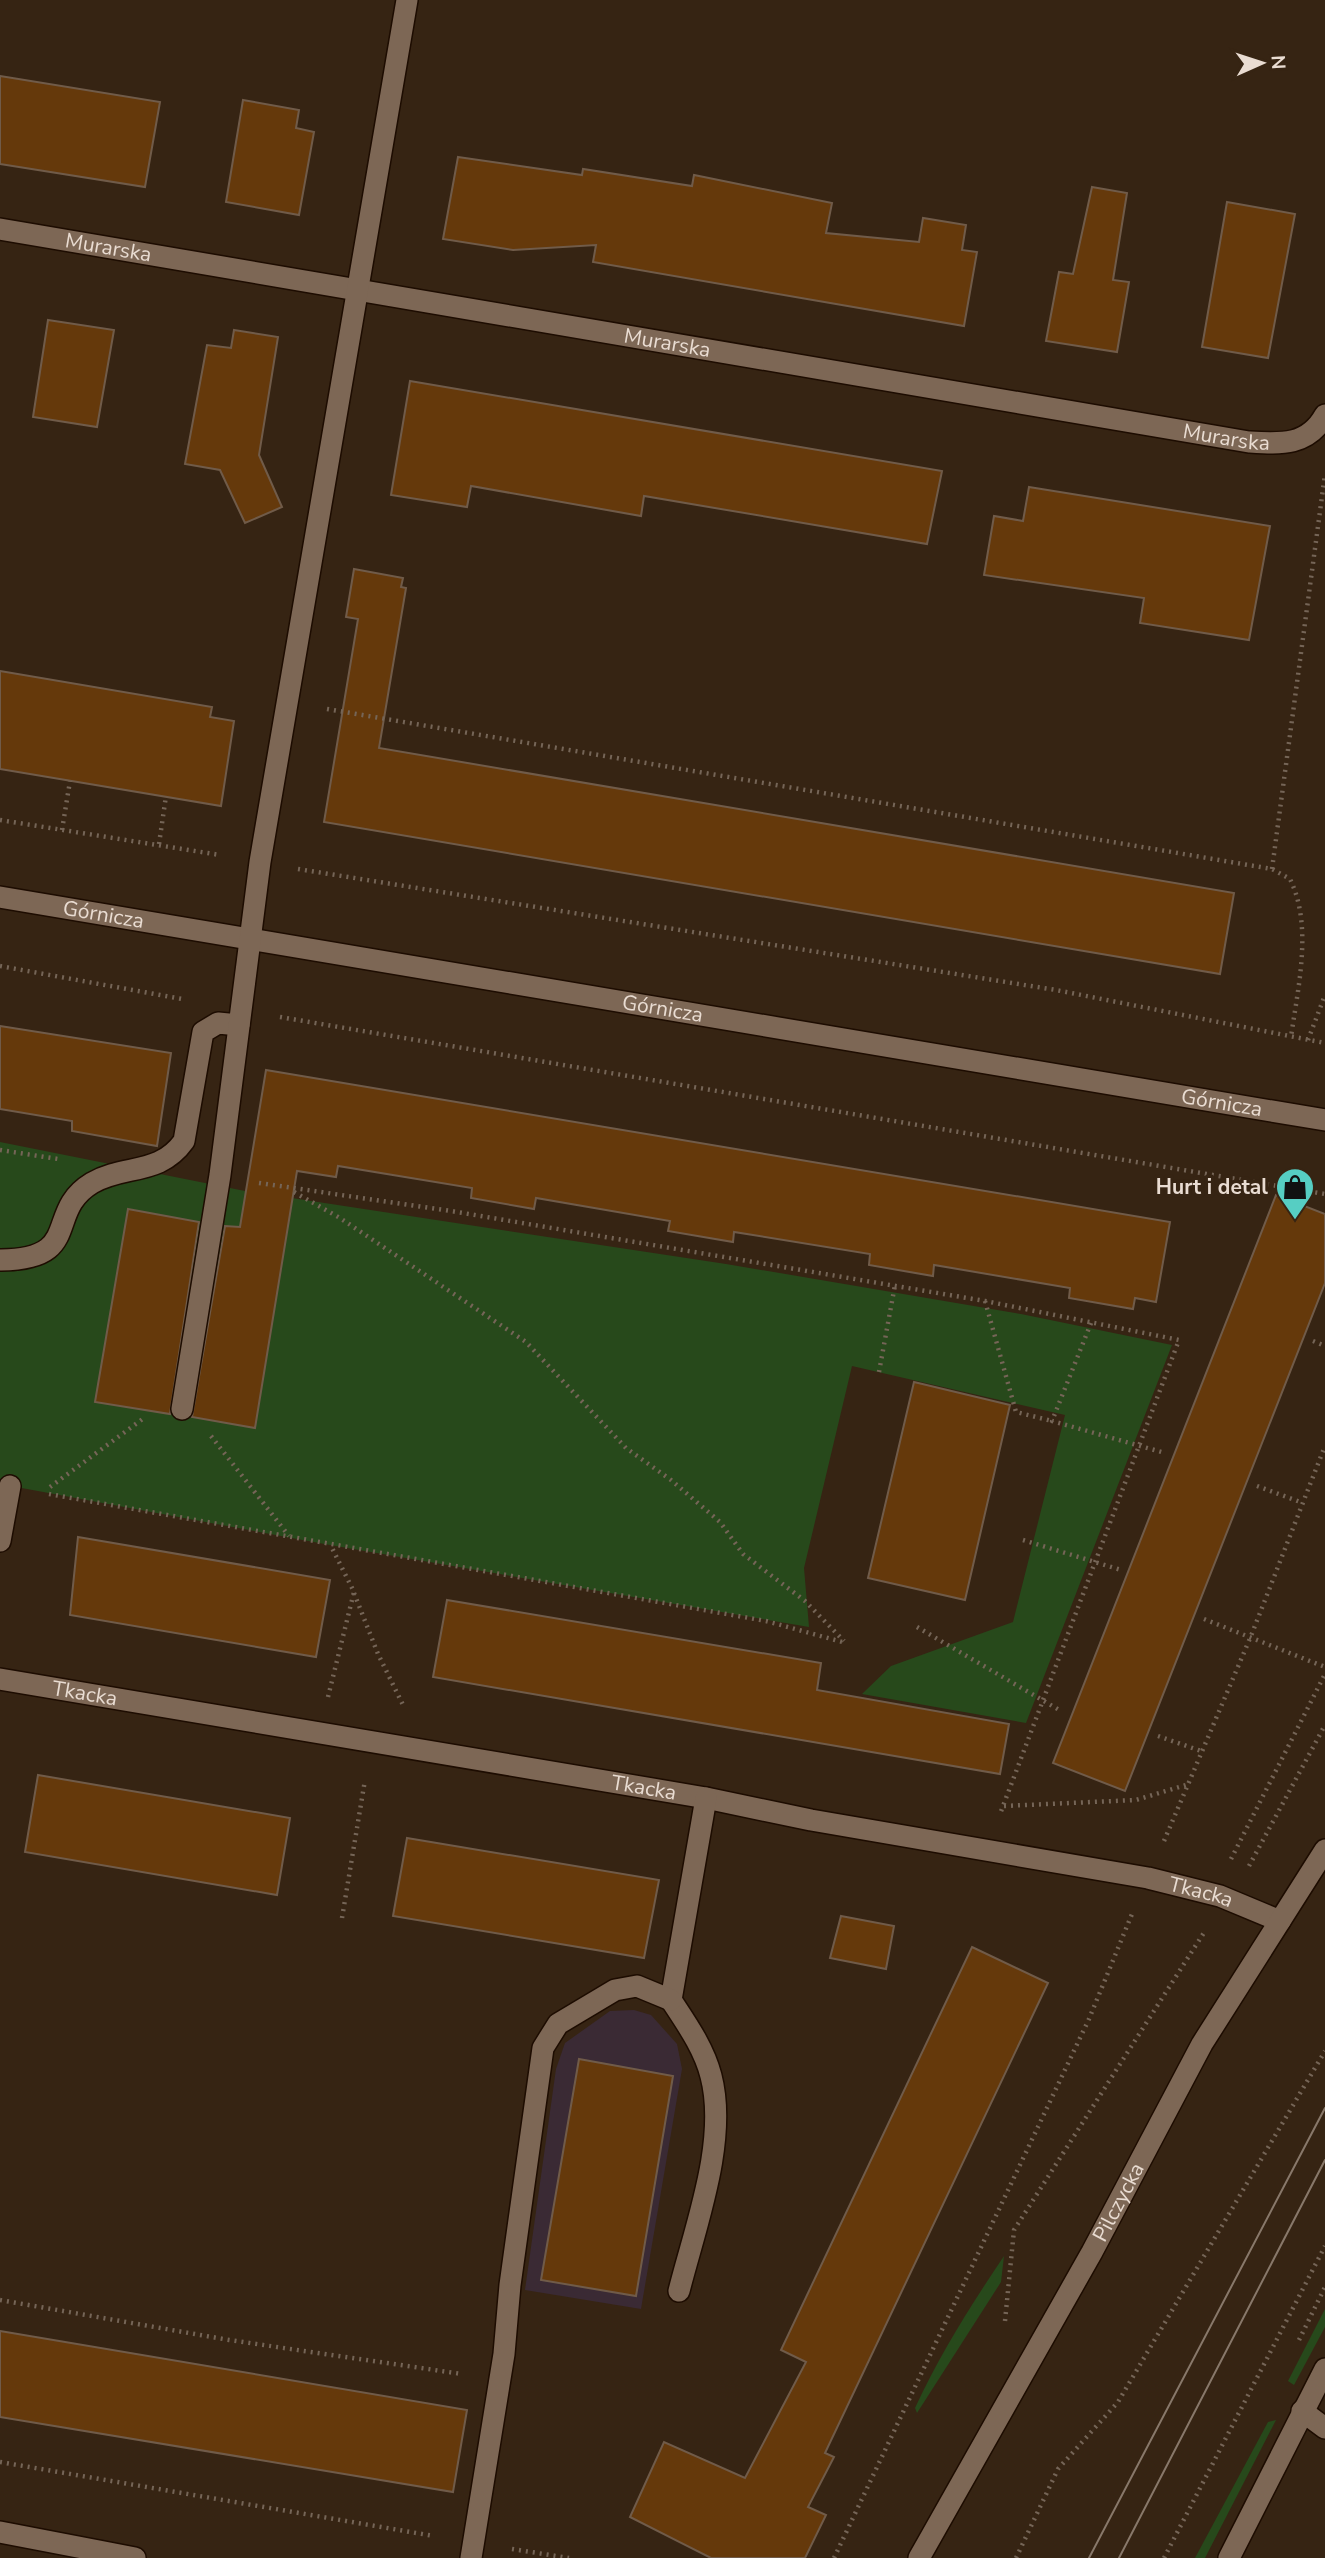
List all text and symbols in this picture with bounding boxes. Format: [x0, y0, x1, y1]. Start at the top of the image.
north arrow [1227, 28, 1297, 98]
text: N [1265, 54, 1291, 70]
street label: Murarska [63, 226, 154, 269]
street label: Murarska [622, 322, 713, 364]
street label: Murarska [1181, 417, 1270, 457]
street label: Górnicza [61, 894, 146, 935]
street label: Górnicza [620, 988, 705, 1029]
street label: Górnicza [1179, 1082, 1264, 1123]
shop icon: Hurt i detal [1274, 1166, 1316, 1221]
place label: Hurt i detal [1156, 1173, 1268, 1201]
street label: Tkacka [50, 1674, 119, 1713]
street label: Tkacka [609, 1768, 679, 1807]
street label: Tkacka [1166, 1870, 1238, 1914]
street label: Pilczycka [1086, 2158, 1151, 2246]

